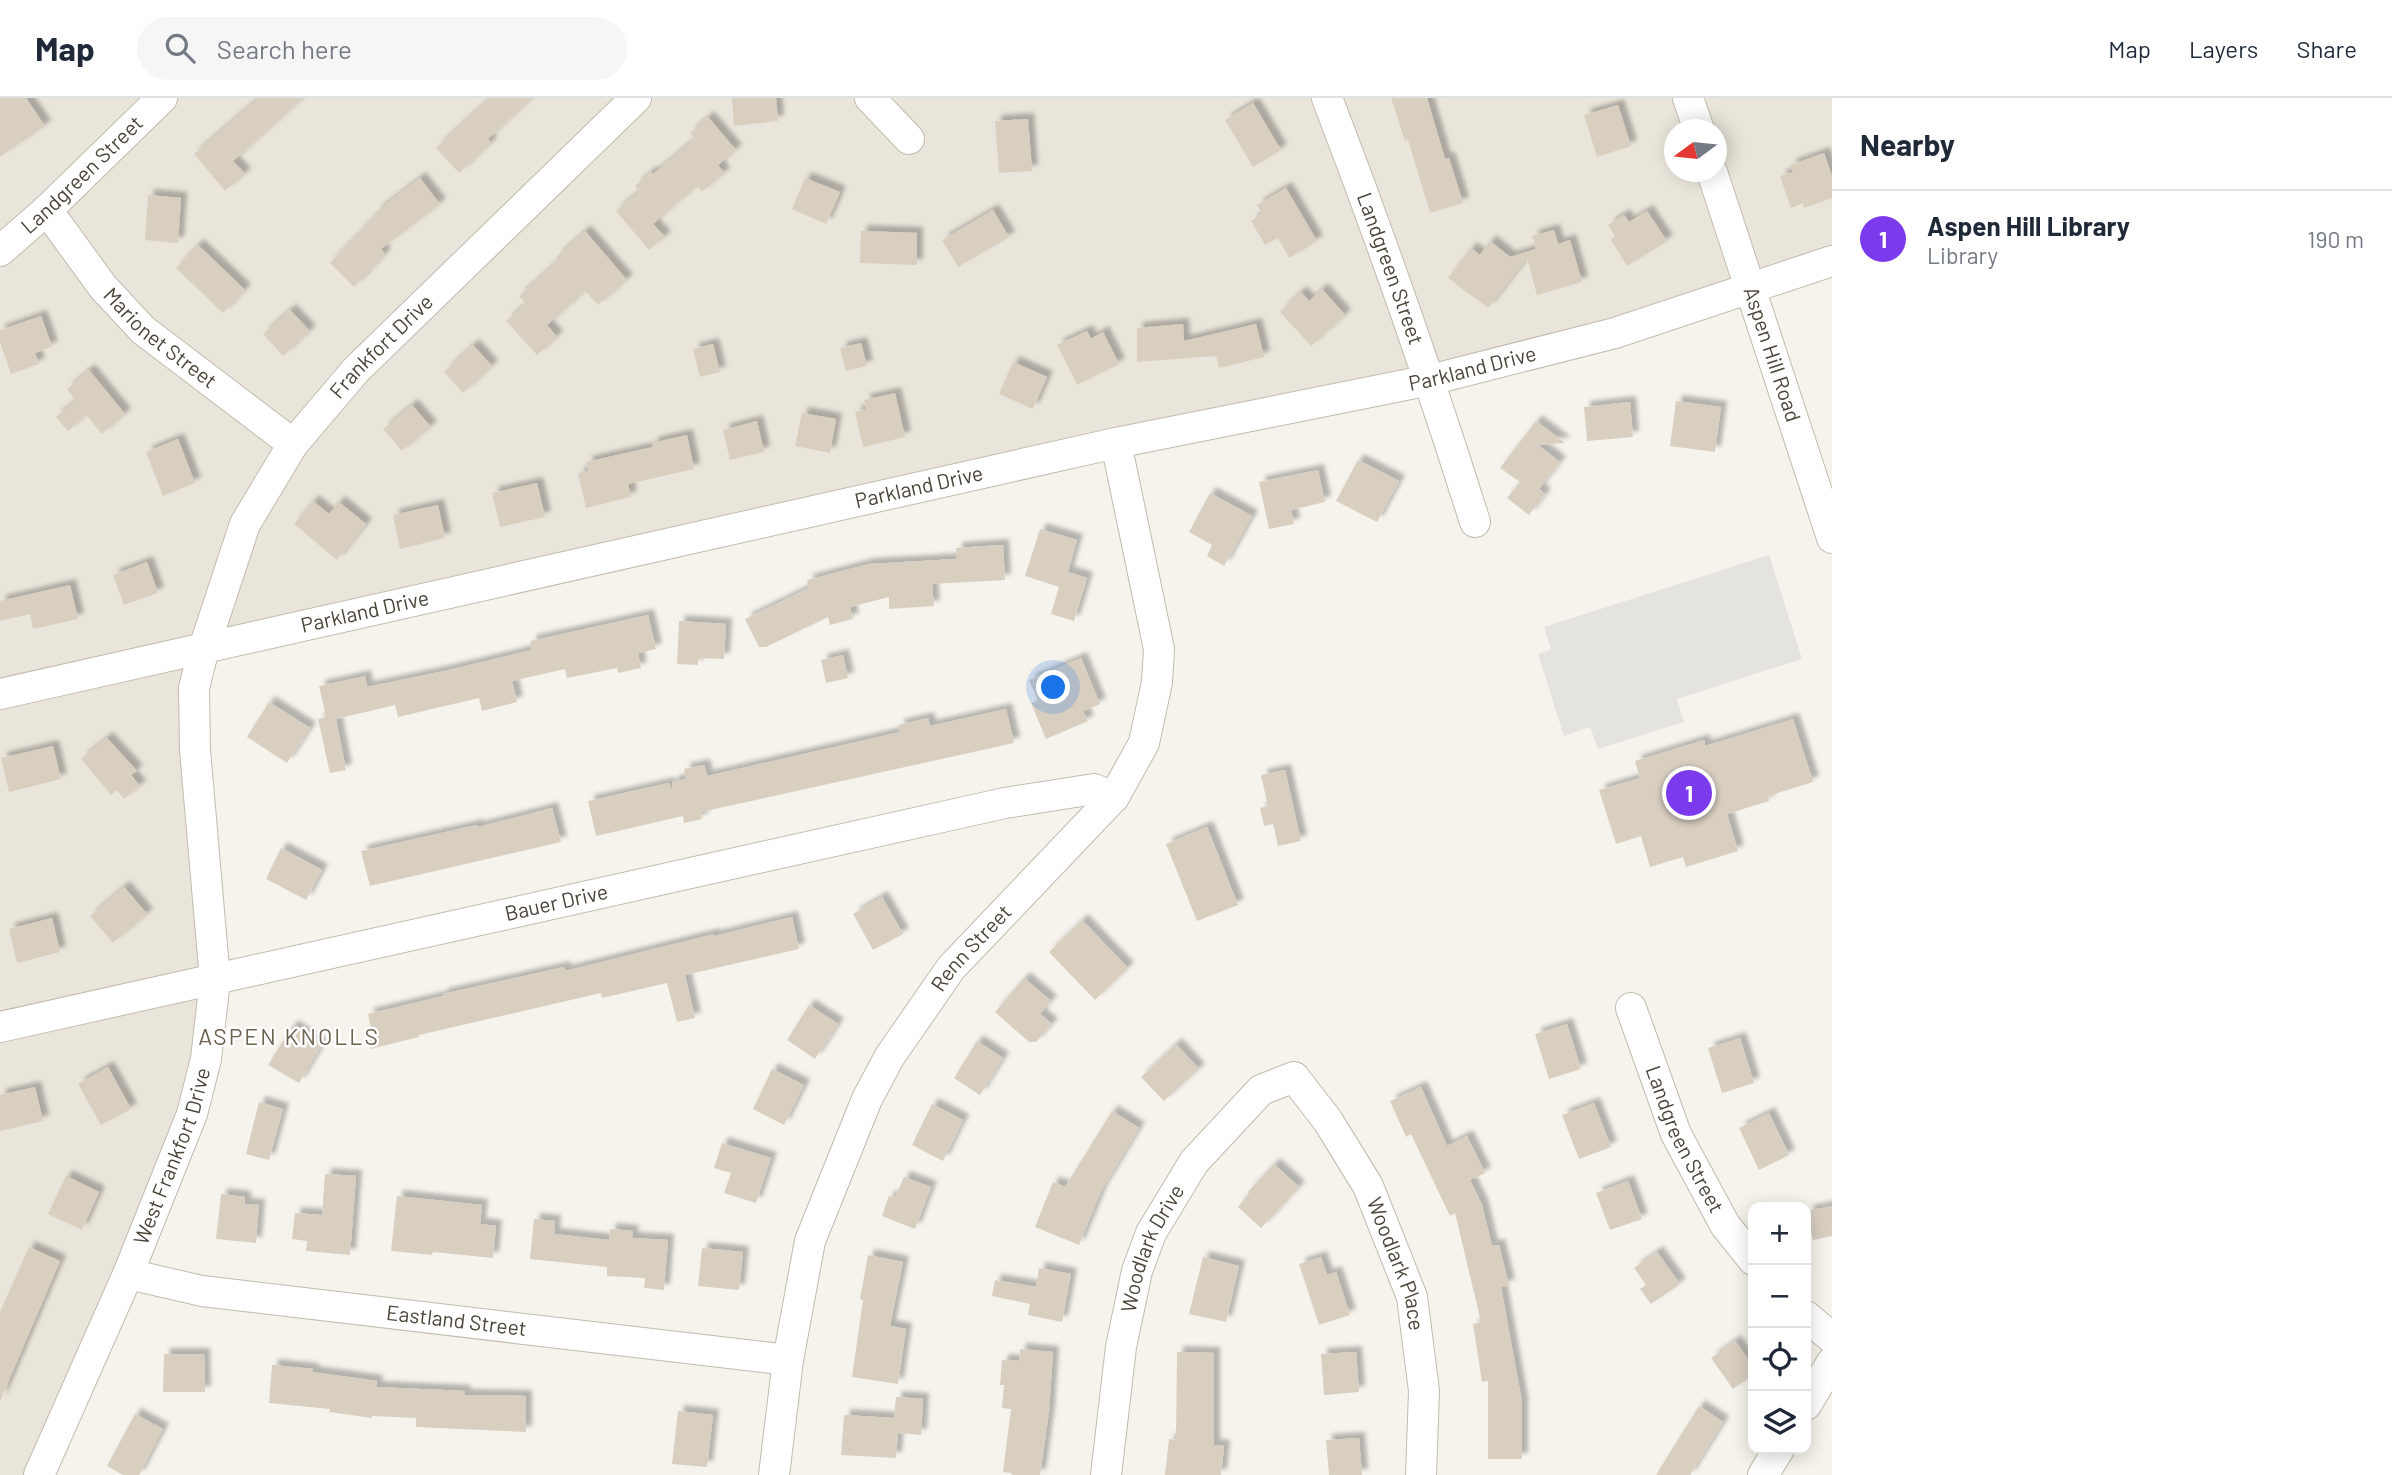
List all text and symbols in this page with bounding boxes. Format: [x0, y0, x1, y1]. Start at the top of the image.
search box [137, 17, 627, 80]
text: Map [35, 28, 95, 68]
icon: search [161, 29, 199, 67]
text: Search here [217, 33, 352, 64]
text: Map [2108, 34, 2151, 63]
text: Layers [2189, 34, 2258, 63]
text: Share [2296, 34, 2357, 63]
street label: Landgreen Street [15, 110, 147, 238]
north arrow [1664, 119, 1727, 182]
text: Nearby [1860, 126, 1955, 162]
street label: Landgreen Street [1353, 189, 1430, 347]
text: Aspen Hill Library [1927, 210, 2130, 241]
text: 1 [1879, 225, 1887, 253]
text: 190 m [2307, 225, 2364, 253]
text: Library [1927, 241, 1998, 269]
street label: Marionet Street [99, 282, 222, 393]
street label: Aspen Hill Road [1739, 283, 1807, 425]
street label: Frankfort Drive [323, 288, 437, 403]
street label: Parkland Drive [1406, 340, 1538, 395]
street label: Parkland Drive [852, 459, 985, 512]
street label: Parkland Drive [298, 584, 431, 637]
your location [1036, 670, 1070, 704]
pin: 1 [1666, 767, 1712, 819]
street label: Bauer Drive [502, 878, 610, 925]
street label: Renn Street [925, 899, 1016, 995]
district label: ASPEN KNOLLS [198, 1022, 380, 1050]
street label: Landgreen Street [1642, 1062, 1730, 1217]
street label: West Frankfort Drive [127, 1065, 214, 1248]
street label: Woodlark Drive [1115, 1179, 1189, 1314]
street label: Woodlark Place [1363, 1193, 1430, 1332]
map controls [1748, 1202, 1811, 1454]
button: + [1748, 1202, 1811, 1265]
button: − [1748, 1265, 1811, 1328]
street label: Eastland Street [385, 1299, 528, 1340]
button: locate [1748, 1328, 1811, 1391]
button: layers [1748, 1391, 1811, 1454]

